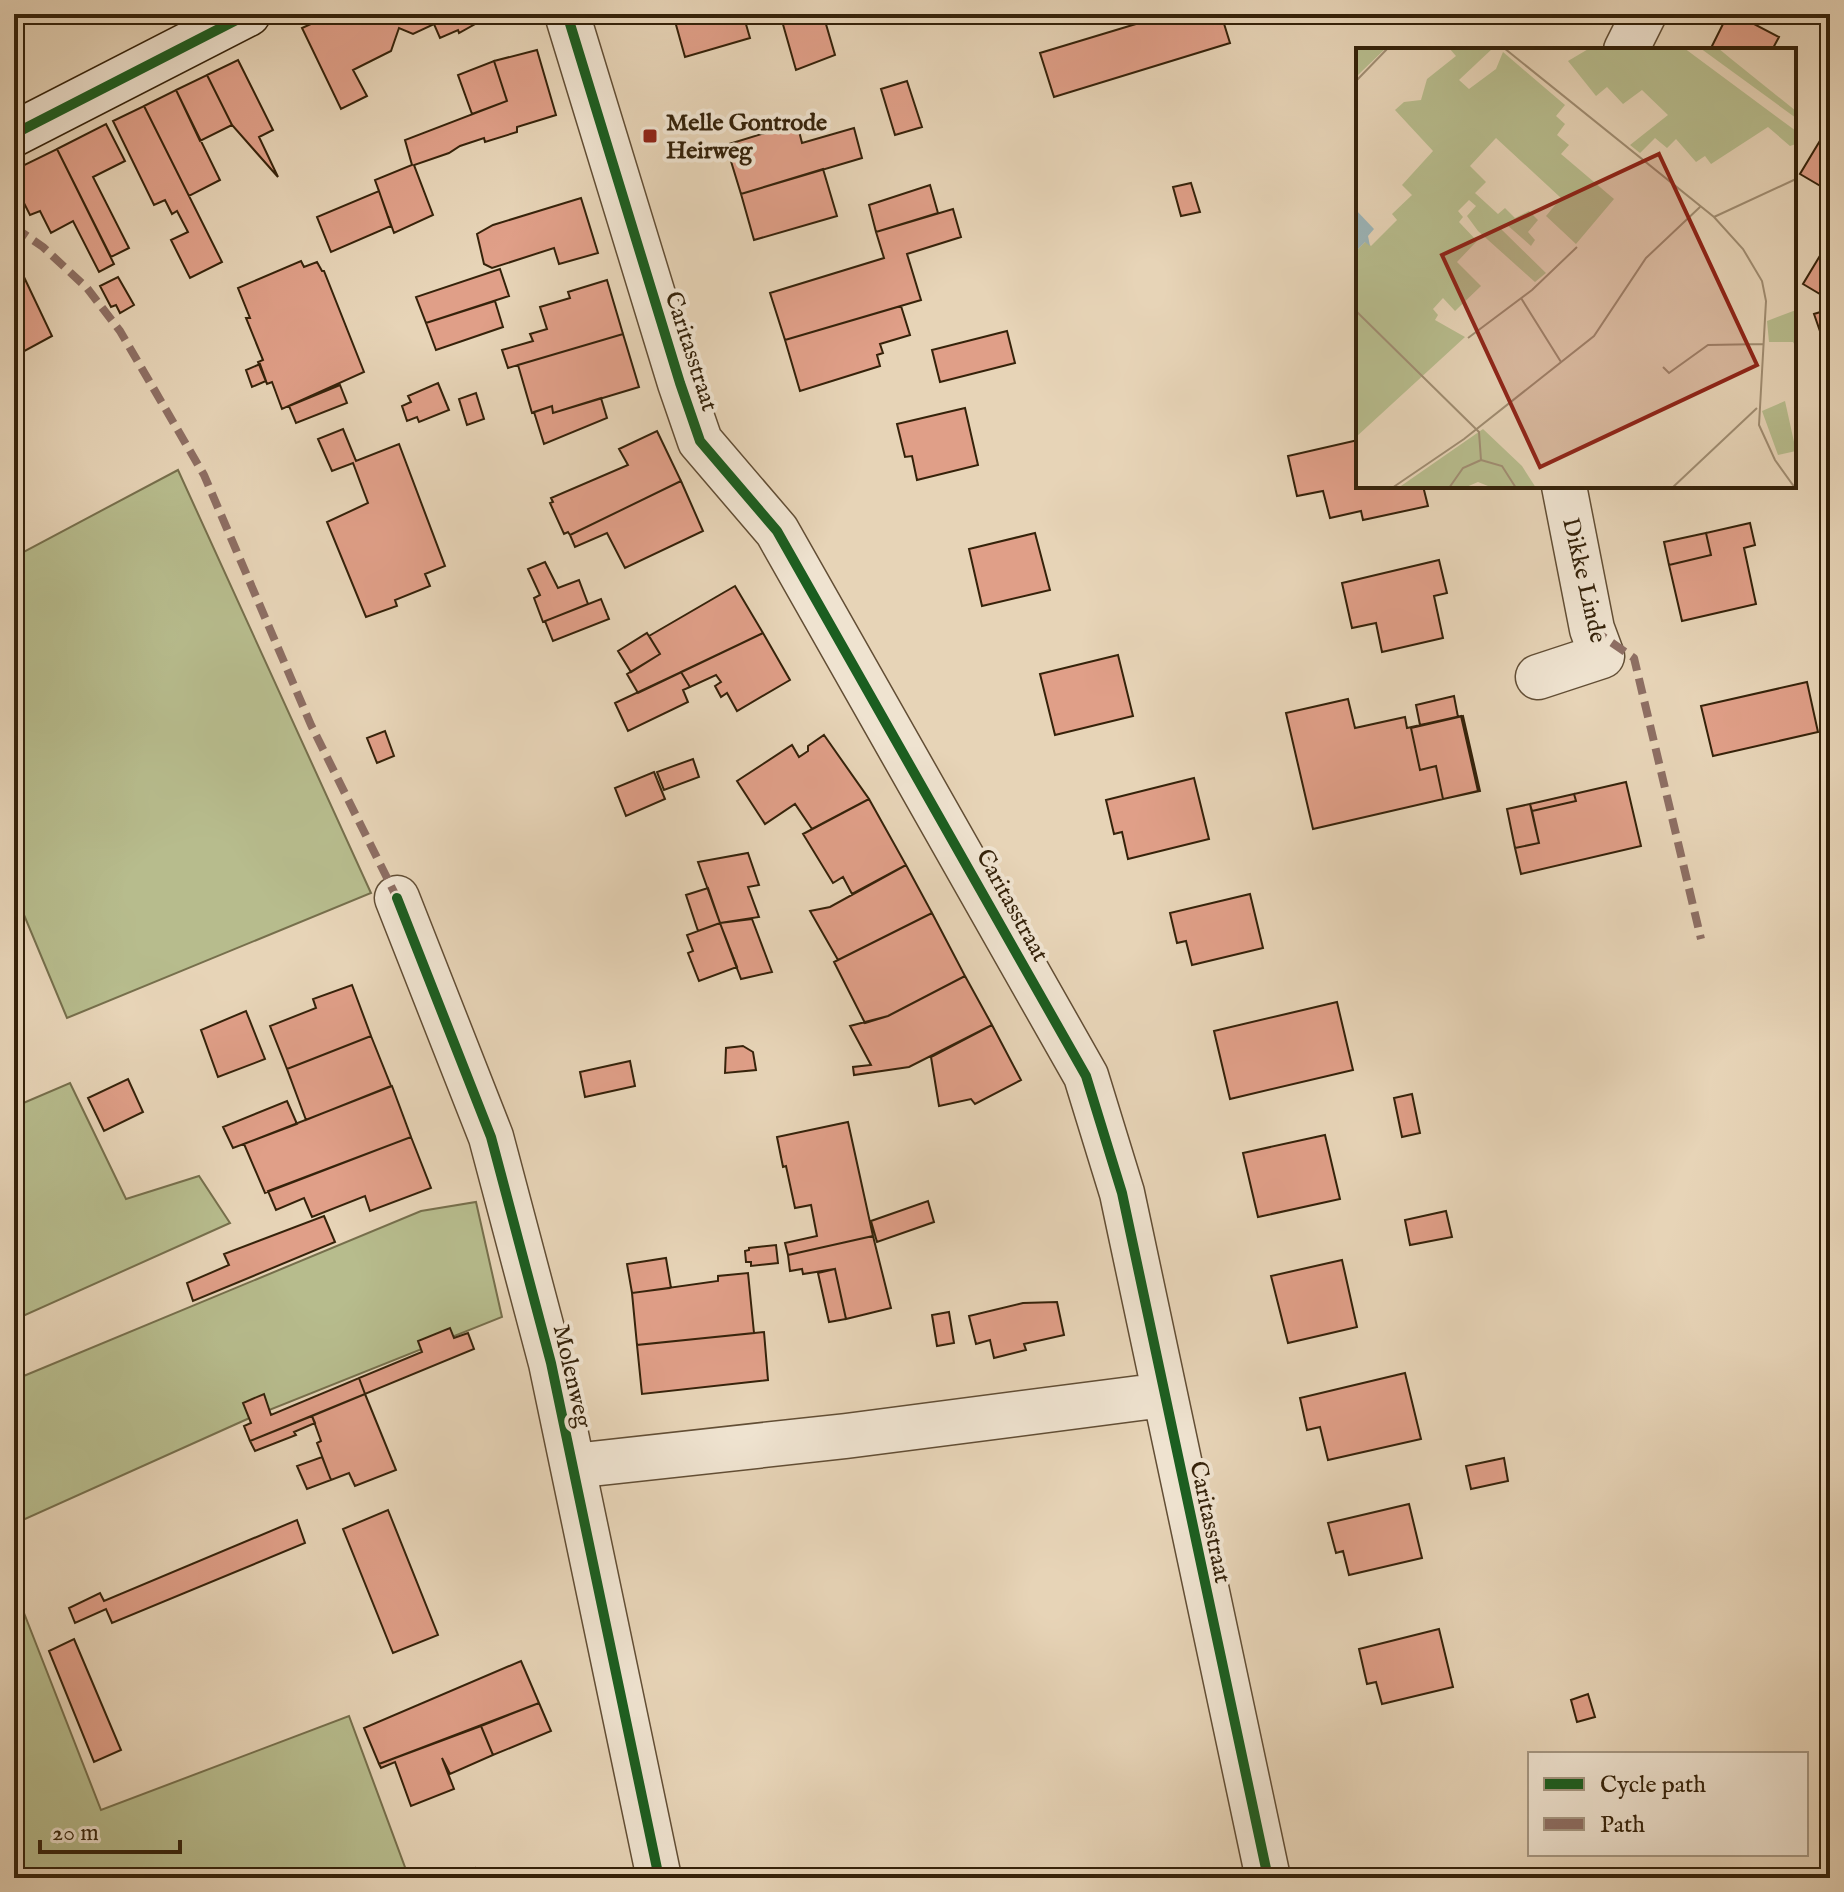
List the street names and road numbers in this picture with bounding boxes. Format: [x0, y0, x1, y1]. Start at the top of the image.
street label: Caritasstraat [657, 288, 725, 415]
street label: Dikke Linde [1554, 515, 1613, 646]
street label: Caritasstraat [968, 844, 1055, 968]
street label: Molenweg [545, 1322, 599, 1432]
street label: Caritasstraat [1181, 1458, 1238, 1586]

